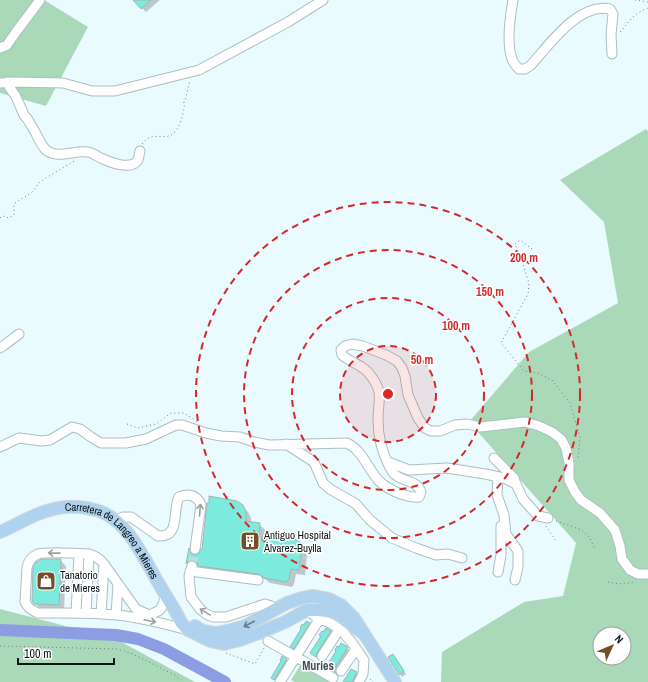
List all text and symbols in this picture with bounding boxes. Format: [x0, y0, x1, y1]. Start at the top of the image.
text: 200 m [510, 250, 538, 266]
text: 150 m [476, 284, 504, 300]
text: 100 m [442, 318, 470, 334]
text: 50 m [411, 352, 433, 368]
centre of rings [381, 387, 395, 401]
street label: Carretera de Langreo a Mieres [65, 500, 162, 582]
one-way arrow [196, 504, 204, 517]
place label: Antiguo Hospital Álvarez-Buylla [263, 528, 331, 555]
building icon: Antiguo Hospital Álvarez-Buylla [239, 530, 261, 552]
one-way arrow [48, 549, 61, 557]
place label: Tanatorio de Mieres [60, 568, 101, 595]
shop icon: Tanatorio de Mieres [35, 570, 57, 592]
one-way arrow [199, 608, 211, 616]
one-way arrow [143, 618, 156, 626]
one-way arrow [243, 620, 255, 628]
north arrow [592, 626, 632, 666]
text: N [612, 632, 626, 646]
scale bar [18, 640, 114, 666]
text: 100 m [24, 646, 51, 662]
district label: Muries [302, 658, 334, 674]

